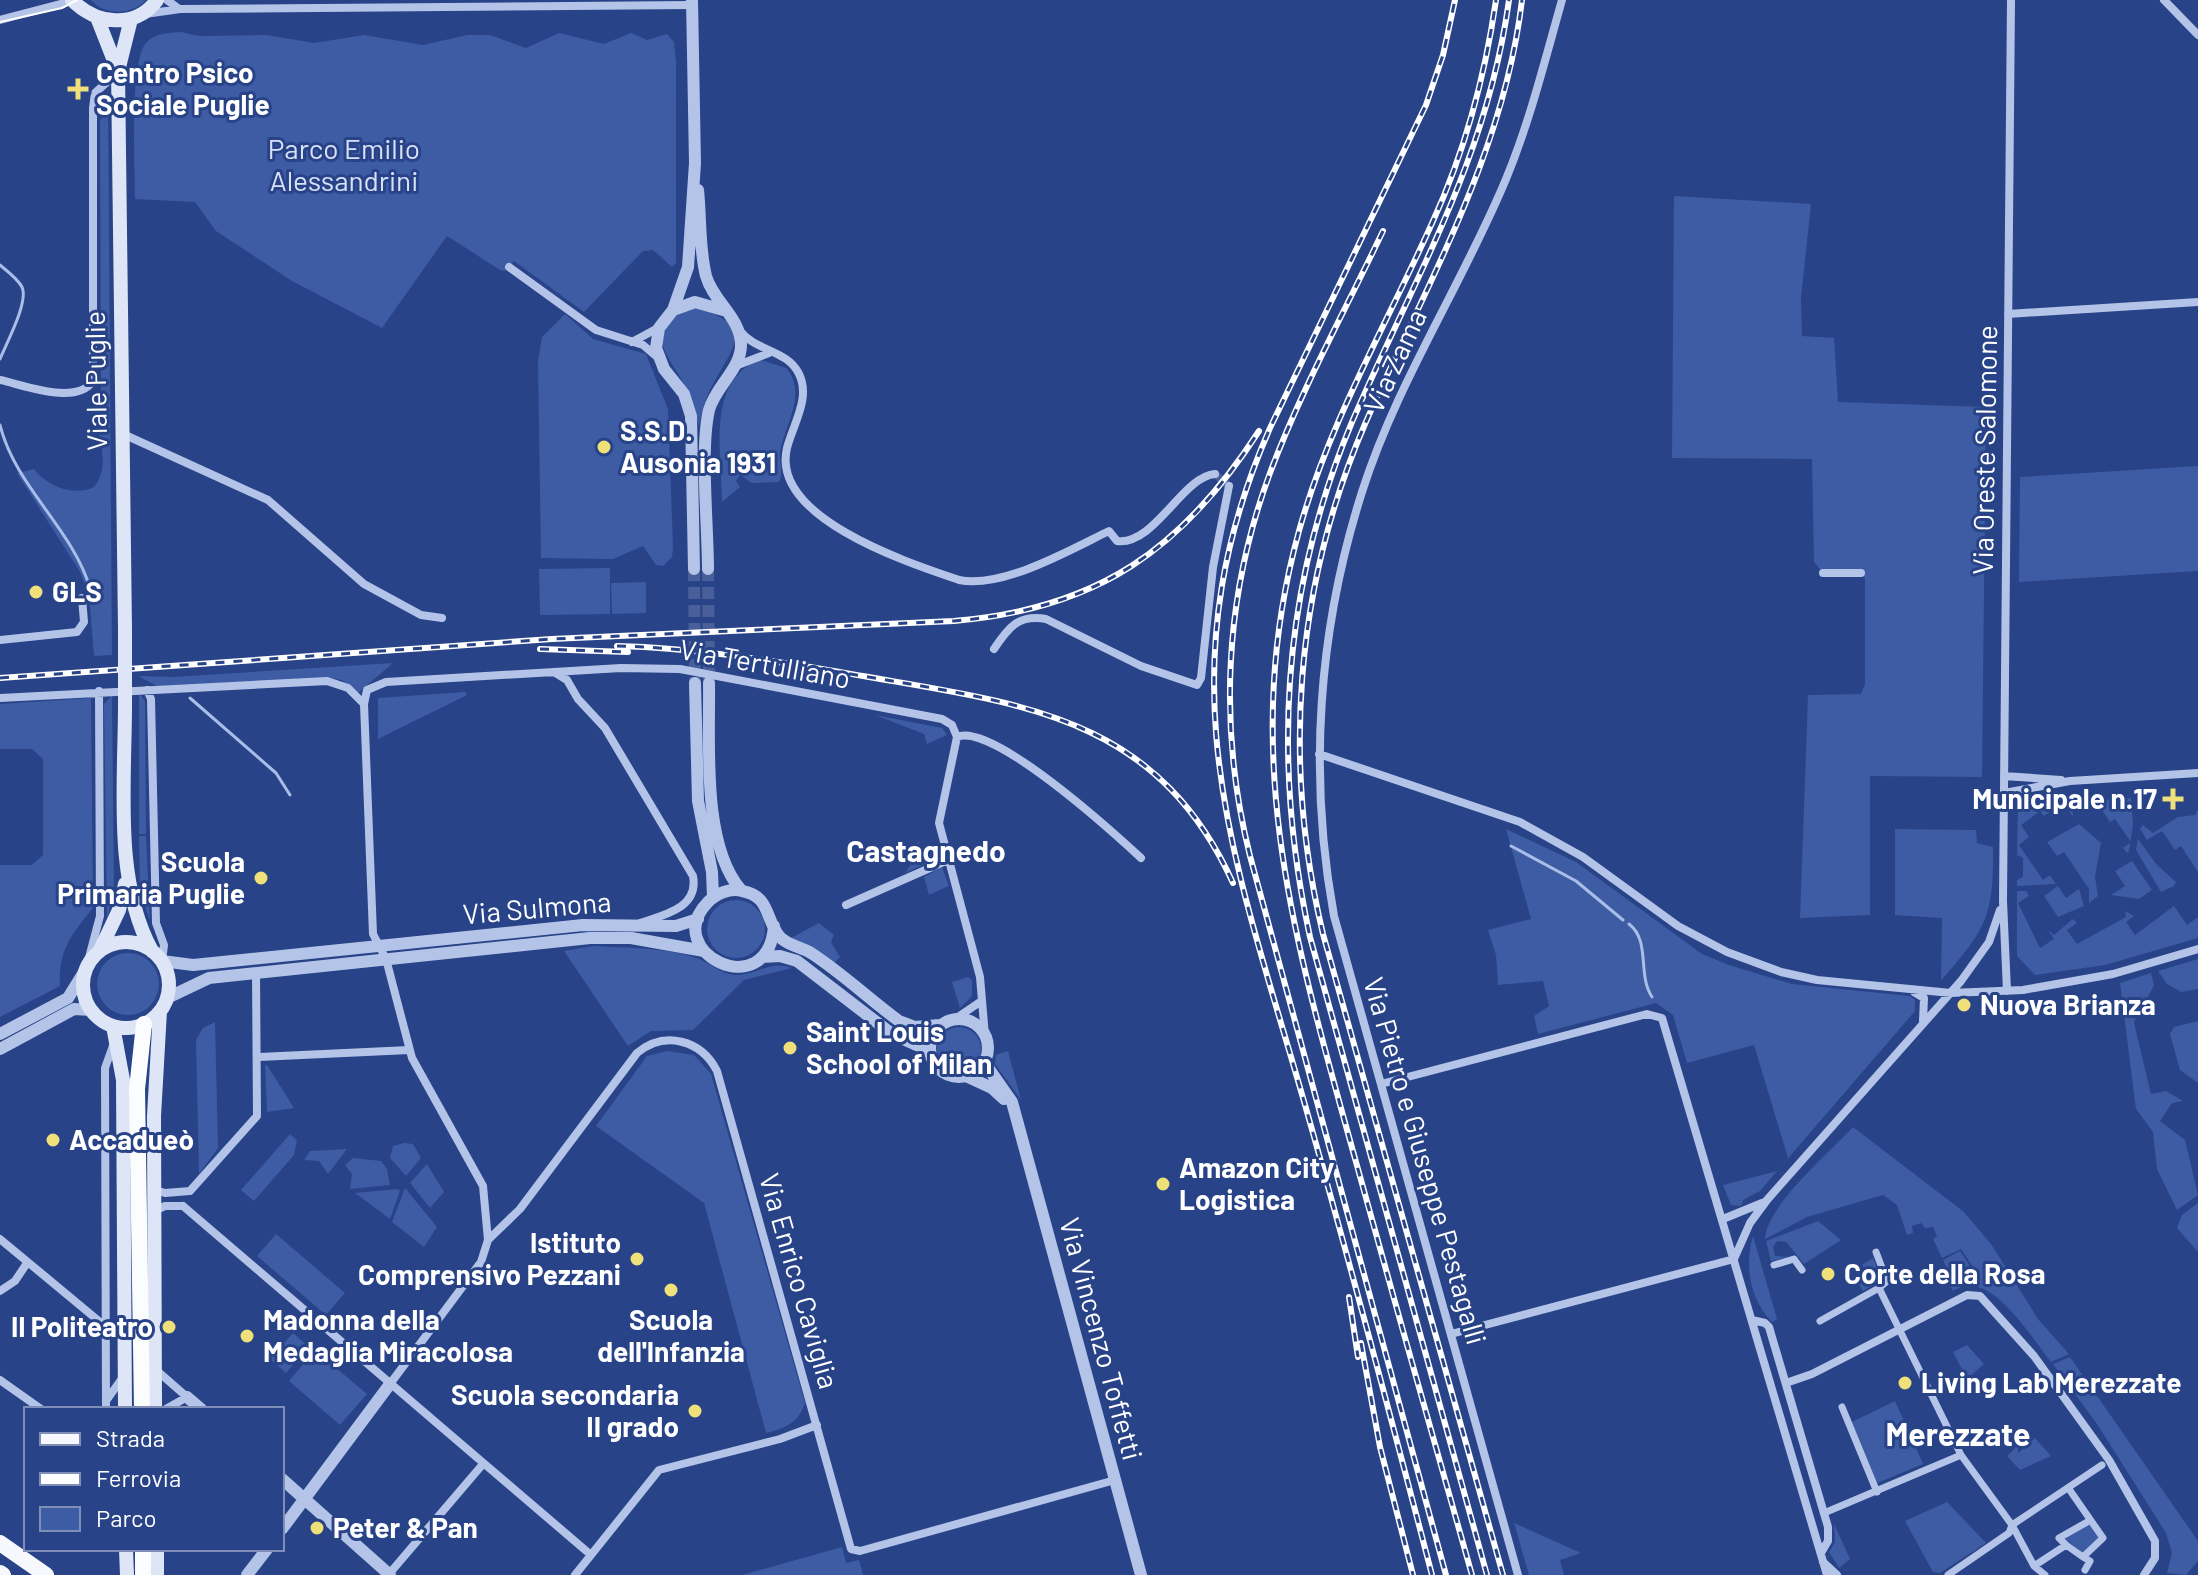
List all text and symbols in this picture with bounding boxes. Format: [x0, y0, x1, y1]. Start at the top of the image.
place label: Centro Psico Sociale Puglie [96, 55, 270, 121]
marker: Centro Psico Sociale Puglie [67, 78, 89, 100]
park label: Parco Emilio Alessandrini [268, 131, 420, 197]
street label: Via Zama [1355, 303, 1433, 418]
street label: Viale Puglie [77, 311, 113, 451]
street label: Via Oreste Salomone [1965, 325, 2003, 575]
place label: S.S.D. Ausonia 1931 [620, 413, 776, 479]
marker: S.S.D. Ausonia 1931 [595, 438, 613, 456]
place label: GLS [52, 574, 102, 608]
marker: GLS [27, 583, 45, 601]
street label: Via Tertulliano [677, 631, 853, 695]
place label: Municipale n.17 [1972, 781, 2157, 815]
marker: Municipale n.17 [2164, 790, 2182, 808]
district label: Castagnedo [846, 832, 1006, 868]
place label: Scuola Primaria Puglie [57, 844, 245, 910]
marker: Scuola Primaria Puglie [252, 869, 270, 887]
street label: Via Sulmona [461, 884, 613, 930]
street label: Via Pietro e Giuseppe Pestagalli [1357, 973, 1495, 1348]
place label: Nuova Brianza [1980, 987, 2156, 1021]
marker: Nuova Brianza [1955, 996, 1973, 1014]
place label: Saint Louis School of Milan [806, 1014, 992, 1080]
marker: Saint Louis School of Milan [781, 1039, 799, 1057]
place label: Accadueò [69, 1122, 194, 1156]
marker: Accadueò [44, 1131, 62, 1149]
place label: Amazon City Logistica [1179, 1150, 1334, 1216]
street label: Via Enrico Caviglia [753, 1169, 847, 1392]
marker: Amazon City Logistica [1154, 1175, 1172, 1193]
street label: Via Vincenzo Toffetti [1053, 1214, 1151, 1464]
place label: Istituto Comprensivo Pezzani [358, 1225, 621, 1291]
marker: Istituto Comprensivo Pezzani [628, 1250, 646, 1268]
place label: Corte della Rosa [1844, 1256, 2045, 1290]
marker: Corte della Rosa [1819, 1265, 1837, 1283]
marker: Scuola dell'Infanzia [662, 1281, 680, 1299]
place label: Madonna della Medaglia Miracolosa [263, 1302, 513, 1368]
place label: Scuola dell'Infanzia [597, 1302, 745, 1368]
place label: Il Politeatro [11, 1309, 153, 1343]
marker: Il Politeatro [160, 1318, 178, 1336]
marker: Madonna della Medaglia Miracolosa [238, 1327, 256, 1345]
place label: Living Lab Merezzate [1921, 1365, 2182, 1399]
marker: Living Lab Merezzate [1896, 1374, 1914, 1392]
place label: Scuola secondaria II grado [451, 1377, 679, 1443]
marker: Scuola secondaria II grado [686, 1402, 704, 1420]
legend [24, 1407, 284, 1551]
district label: Merezzate [1885, 1414, 2031, 1452]
text: Strada [96, 1423, 165, 1452]
text: Ferrovia [96, 1463, 181, 1492]
text: Parco [96, 1503, 157, 1532]
place label: Peter & Pan [333, 1510, 478, 1544]
marker: Peter & Pan [308, 1519, 326, 1537]

